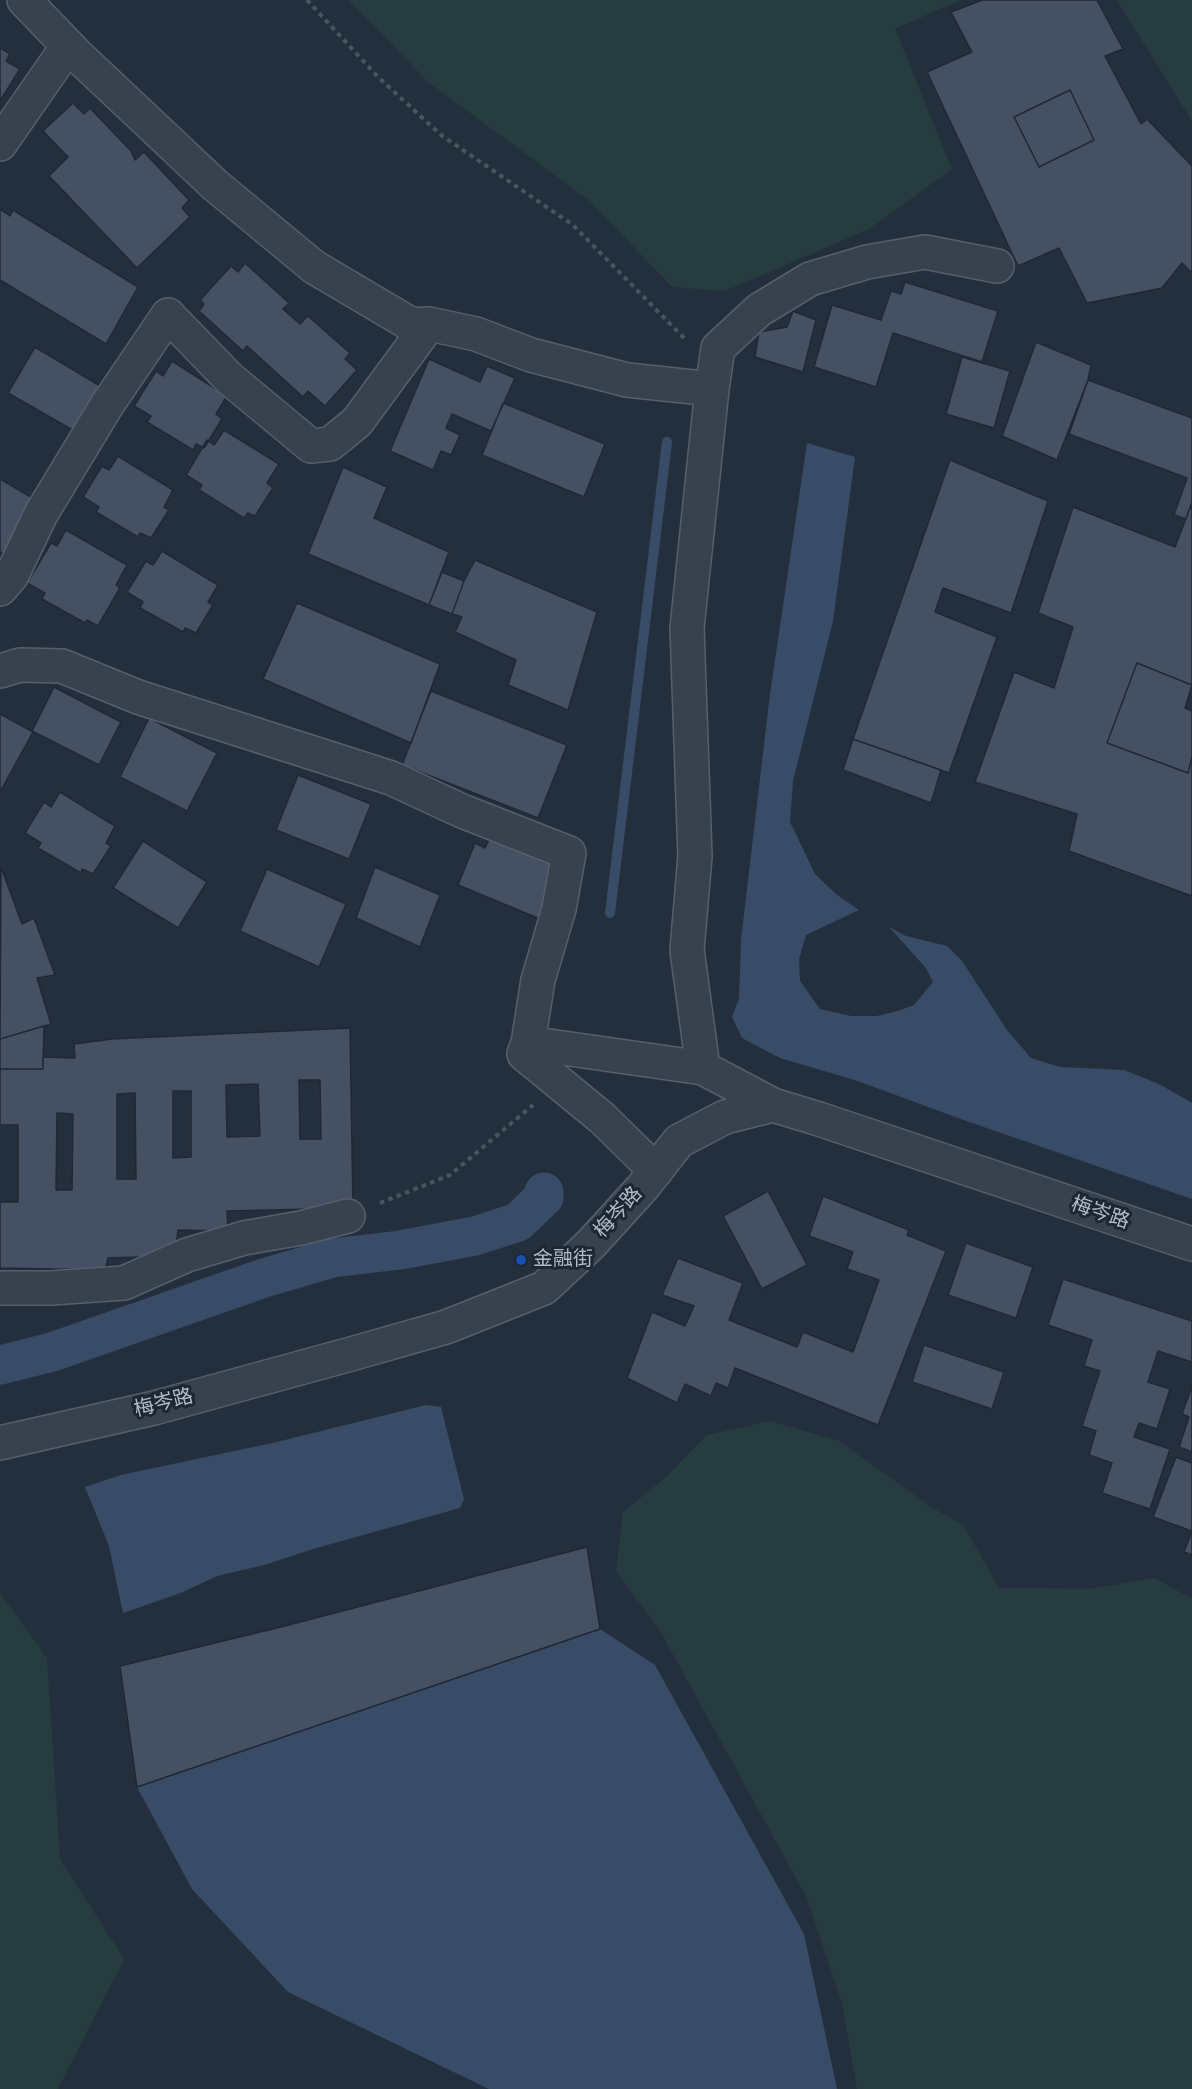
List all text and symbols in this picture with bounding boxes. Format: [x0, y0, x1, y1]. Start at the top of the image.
street label: 梅岑路 [590, 1183, 648, 1243]
street label: 梅岑路 [1068, 1193, 1132, 1235]
place label: 金融街 [533, 1248, 593, 1272]
marker: 金融街 [514, 1253, 528, 1267]
street label: 梅岑路 [132, 1385, 196, 1423]

